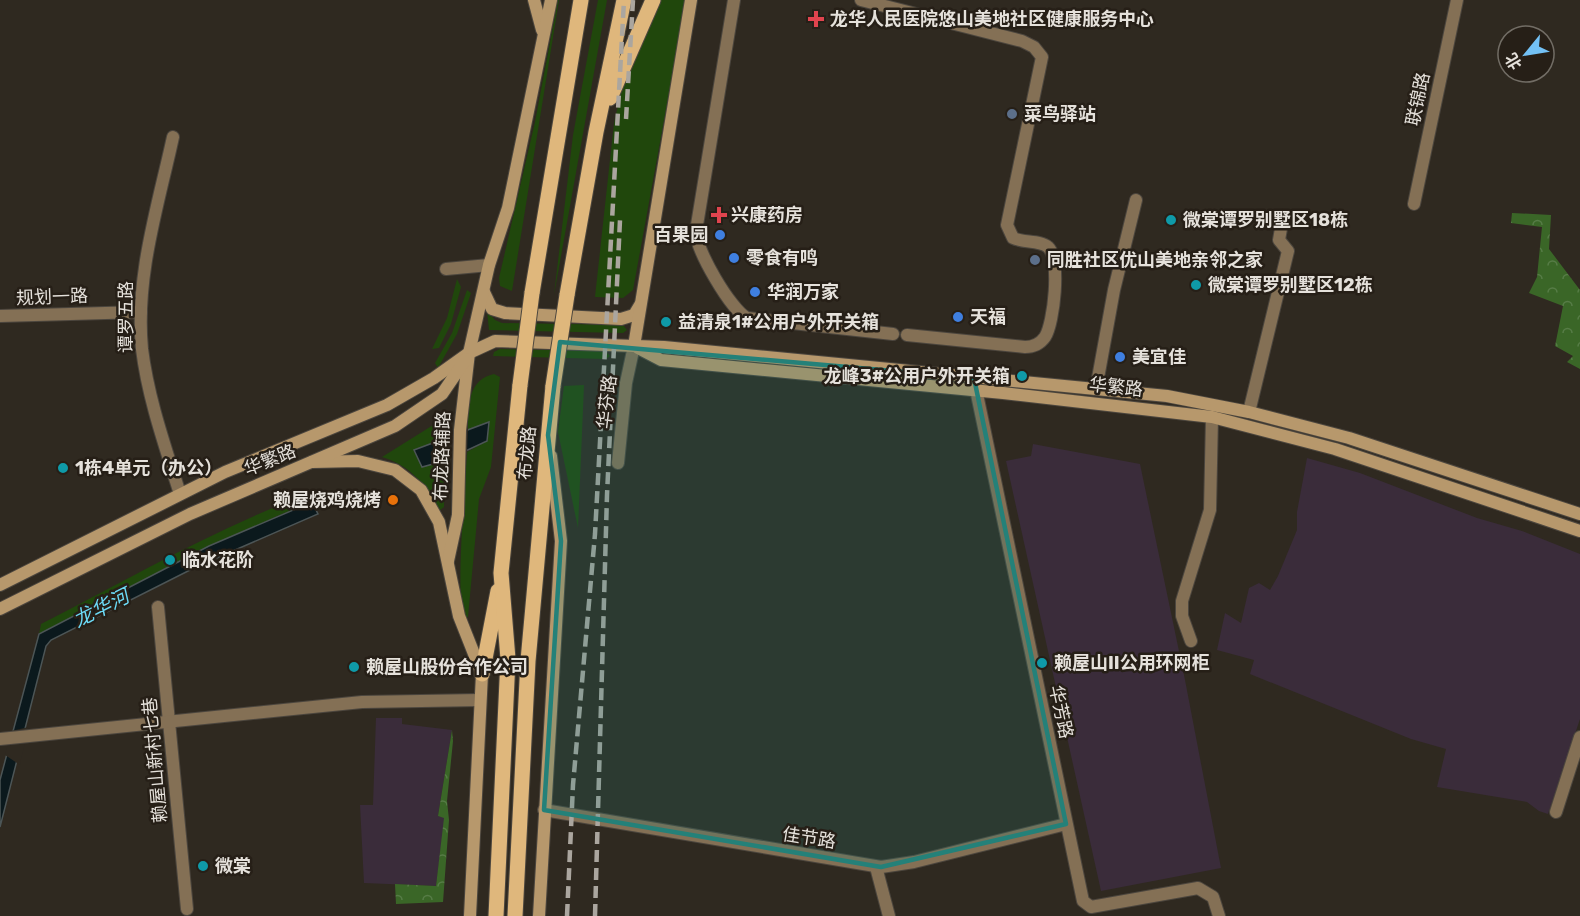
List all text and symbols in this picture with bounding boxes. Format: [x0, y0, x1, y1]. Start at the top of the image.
place label: 龙华人民医院悠山美地社区健康服务中心 [830, 8, 1154, 30]
marker: 龙华人民医院悠山美地社区健康服务中心 [807, 10, 825, 28]
north arrow [1496, 24, 1556, 84]
text: 北 [1501, 50, 1526, 73]
street label: 联锦路 [1402, 70, 1434, 128]
place label: 菜鸟驿站 [1024, 103, 1096, 125]
marker: 菜鸟驿站 [1005, 107, 1019, 121]
place label: 兴康药房 [731, 204, 803, 226]
marker: 兴康药房 [712, 208, 726, 222]
place label: 微棠谭罗别墅区18栋 [1182, 209, 1348, 231]
marker: 微棠谭罗别墅区18栋 [1164, 213, 1178, 227]
place label: 百果园 [654, 224, 708, 246]
marker: 百果园 [713, 228, 727, 242]
place label: 零食有鸣 [746, 247, 818, 269]
place label: 同胜社区优山美地亲邻之家 [1047, 249, 1263, 271]
marker: 零食有鸣 [727, 251, 741, 265]
marker: 同胜社区优山美地亲邻之家 [1028, 253, 1042, 267]
place label: 微棠谭罗别墅区12栋 [1207, 274, 1373, 296]
marker: 微棠谭罗别墅区12栋 [1189, 278, 1203, 292]
street label: 谭罗五路 [115, 281, 137, 353]
place label: 华润万家 [767, 281, 839, 303]
street label: 规划一路 [16, 285, 88, 309]
marker: 华润万家 [748, 285, 762, 299]
place label: 天福 [970, 306, 1006, 328]
marker: 天福 [951, 310, 965, 324]
place label: 益清泉1#公用户外开关箱 [678, 311, 879, 333]
marker: 益清泉1#公用户外开关箱 [659, 315, 673, 329]
place label: 美宜佳 [1132, 346, 1186, 368]
marker: 美宜佳 [1113, 350, 1127, 364]
place label: 龙峰3#公用户外开关箱 [824, 365, 1010, 387]
marker: 龙峰3#公用户外开关箱 [1015, 369, 1029, 383]
street label: 华繁路 [1088, 373, 1144, 401]
street label: 华芬路 [593, 374, 621, 430]
street label: 布龙路辅路 [429, 411, 455, 501]
street label: 布龙路 [514, 425, 540, 481]
street label: 华繁路 [241, 440, 299, 480]
place label: 1栋4单元（办公） [75, 457, 222, 479]
marker: 1栋4单元（办公） [56, 461, 70, 475]
place label: 赖屋烧鸡烧烤 [273, 489, 381, 511]
marker: 赖屋烧鸡烧烤 [386, 493, 400, 507]
place label: 临水花阶 [182, 549, 254, 571]
marker: 临水花阶 [163, 553, 177, 567]
water label: 龙华河 [69, 582, 137, 632]
place label: 赖屋山II公用环网柜 [1054, 652, 1210, 674]
place label: 赖屋山股份合作公司 [366, 656, 528, 678]
marker: 赖屋山II公用环网柜 [1035, 656, 1049, 670]
marker: 赖屋山股份合作公司 [347, 660, 361, 674]
street label: 华芳路 [1045, 683, 1077, 741]
street label: 赖屋山新村七巷 [139, 696, 171, 824]
street label: 佳节路 [781, 823, 837, 853]
place label: 微棠 [214, 855, 251, 877]
marker: 微棠 [196, 859, 210, 873]

